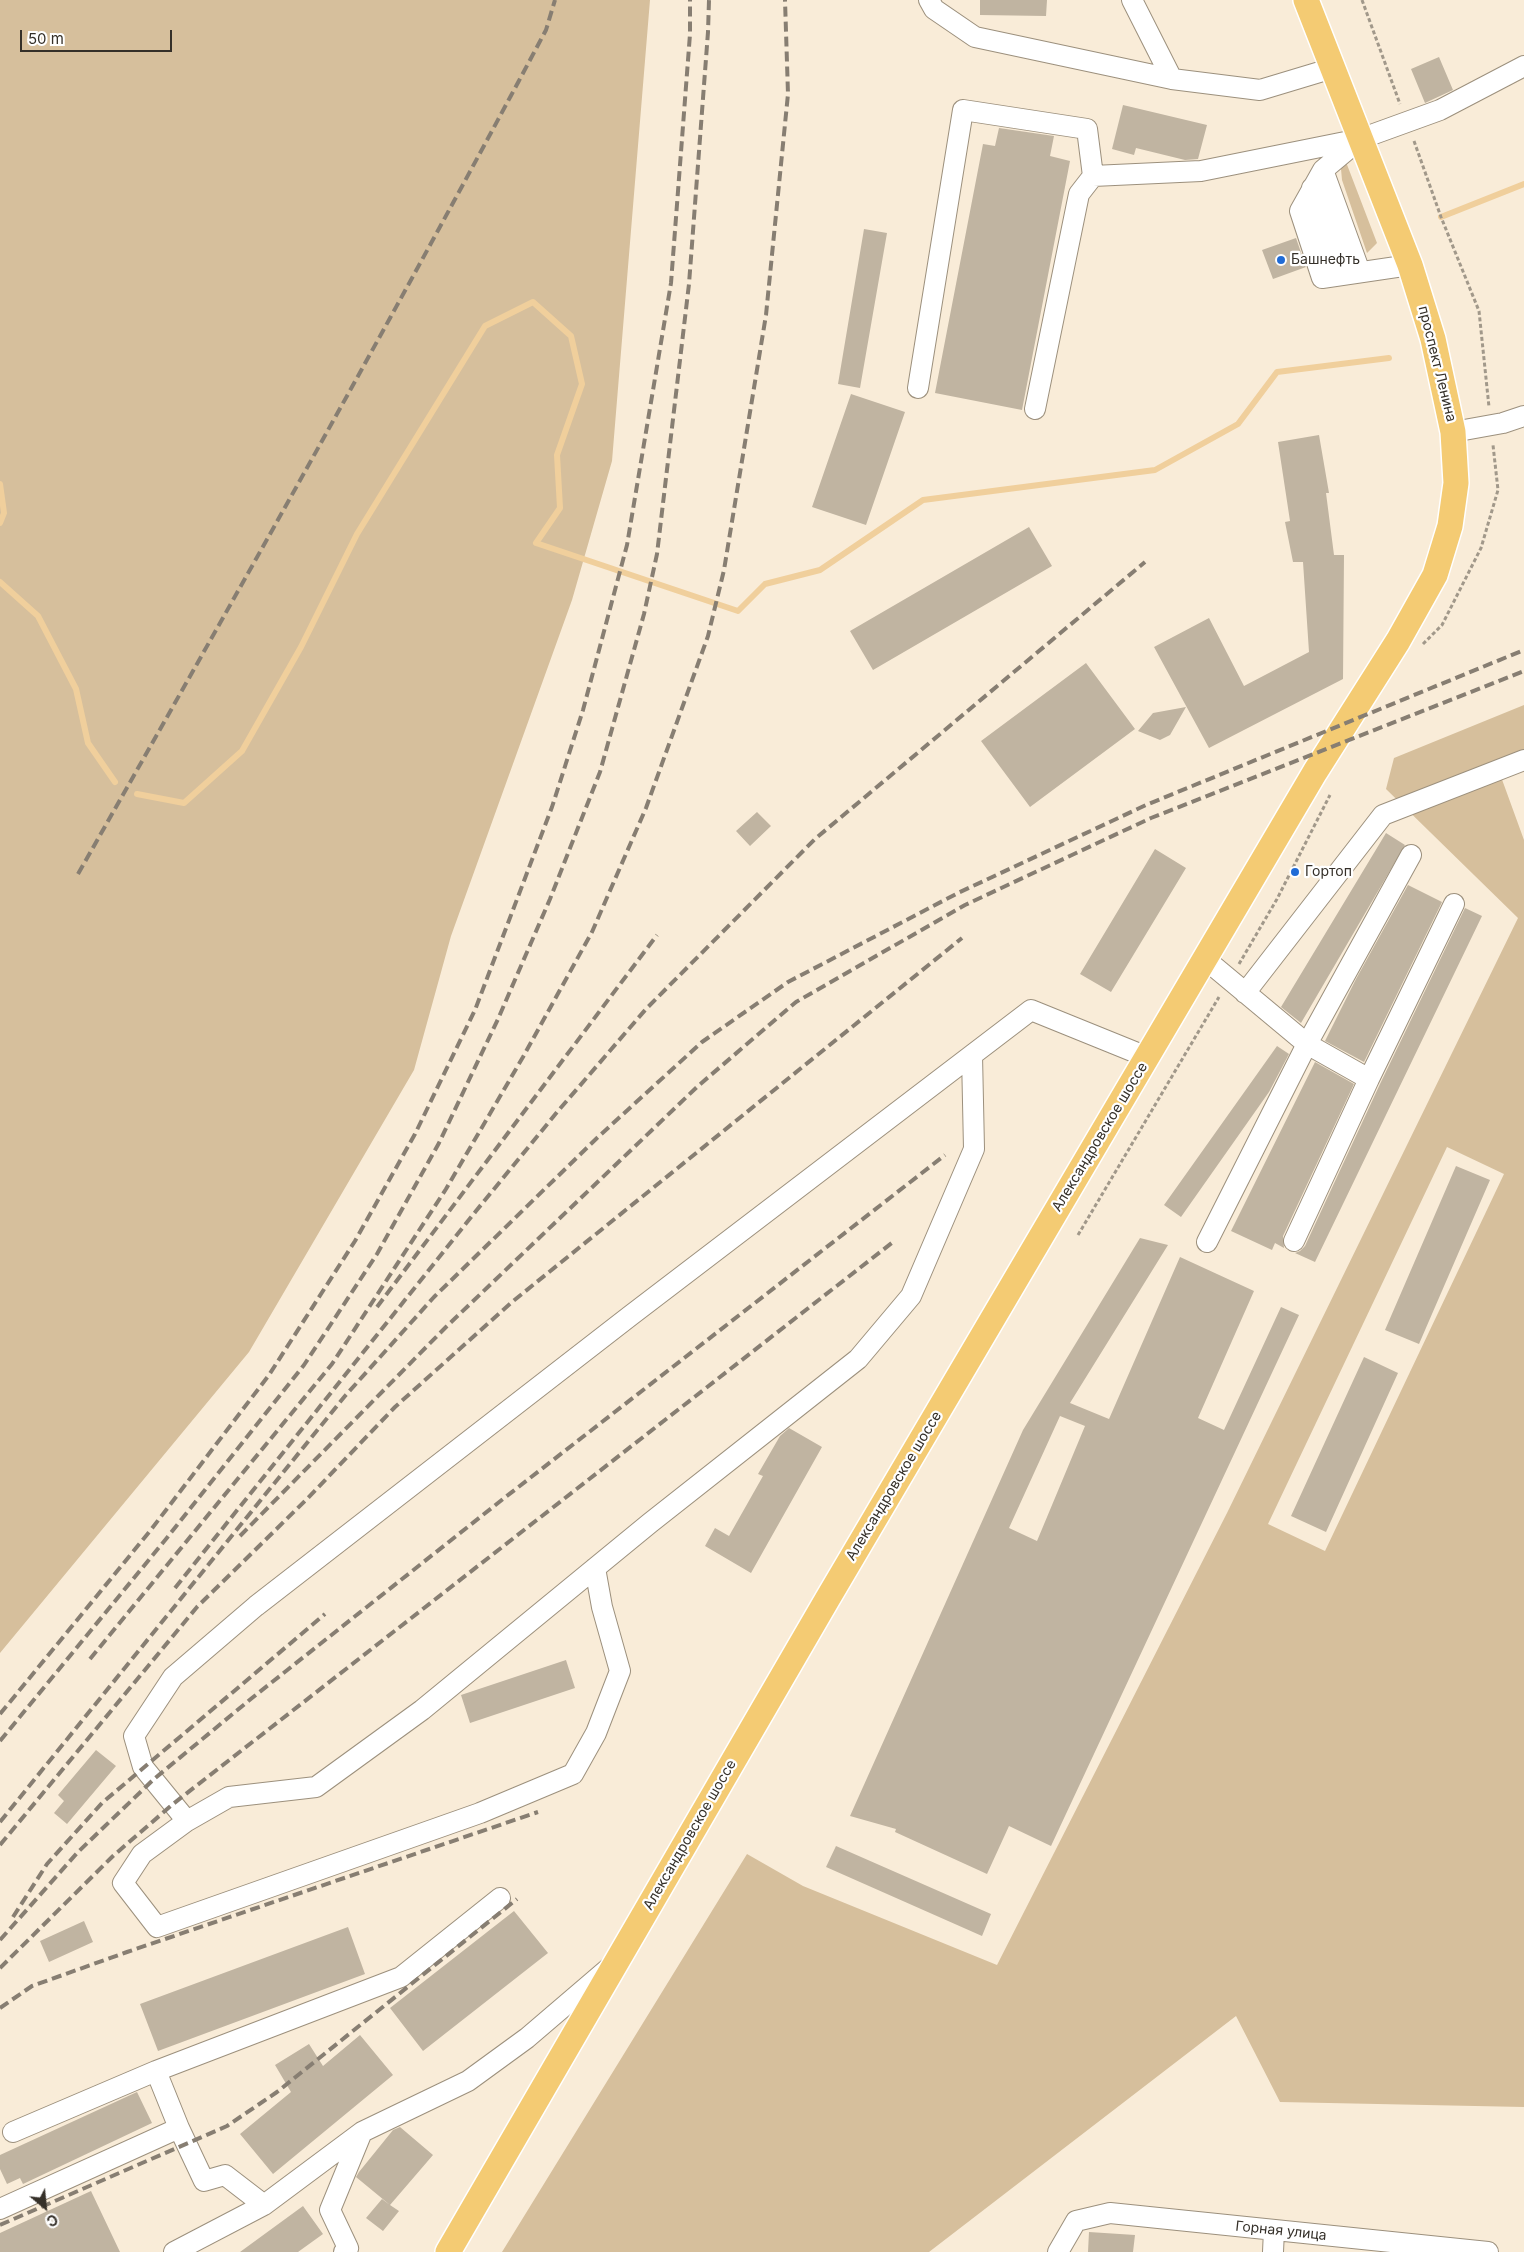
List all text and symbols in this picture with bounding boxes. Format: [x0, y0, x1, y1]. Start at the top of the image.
scale bar [22, 20, 175, 52]
text: 50 m [28, 29, 64, 48]
place label: Башнефть [1291, 252, 1360, 268]
marker: Башнефть [1275, 254, 1287, 266]
street label: проспект Ленина [1414, 304, 1460, 424]
place label: Гортоп [1305, 864, 1352, 880]
marker: Гортоп [1289, 866, 1301, 878]
street label: Александровское шоссе [1049, 1059, 1151, 1215]
street label: Александровское шоссе [843, 1408, 945, 1564]
street label: Александровское шоссе [640, 1757, 740, 1913]
north arrow [20, 2182, 70, 2232]
text: С [44, 2211, 61, 2231]
street label: Горная улица [1235, 2218, 1327, 2244]

